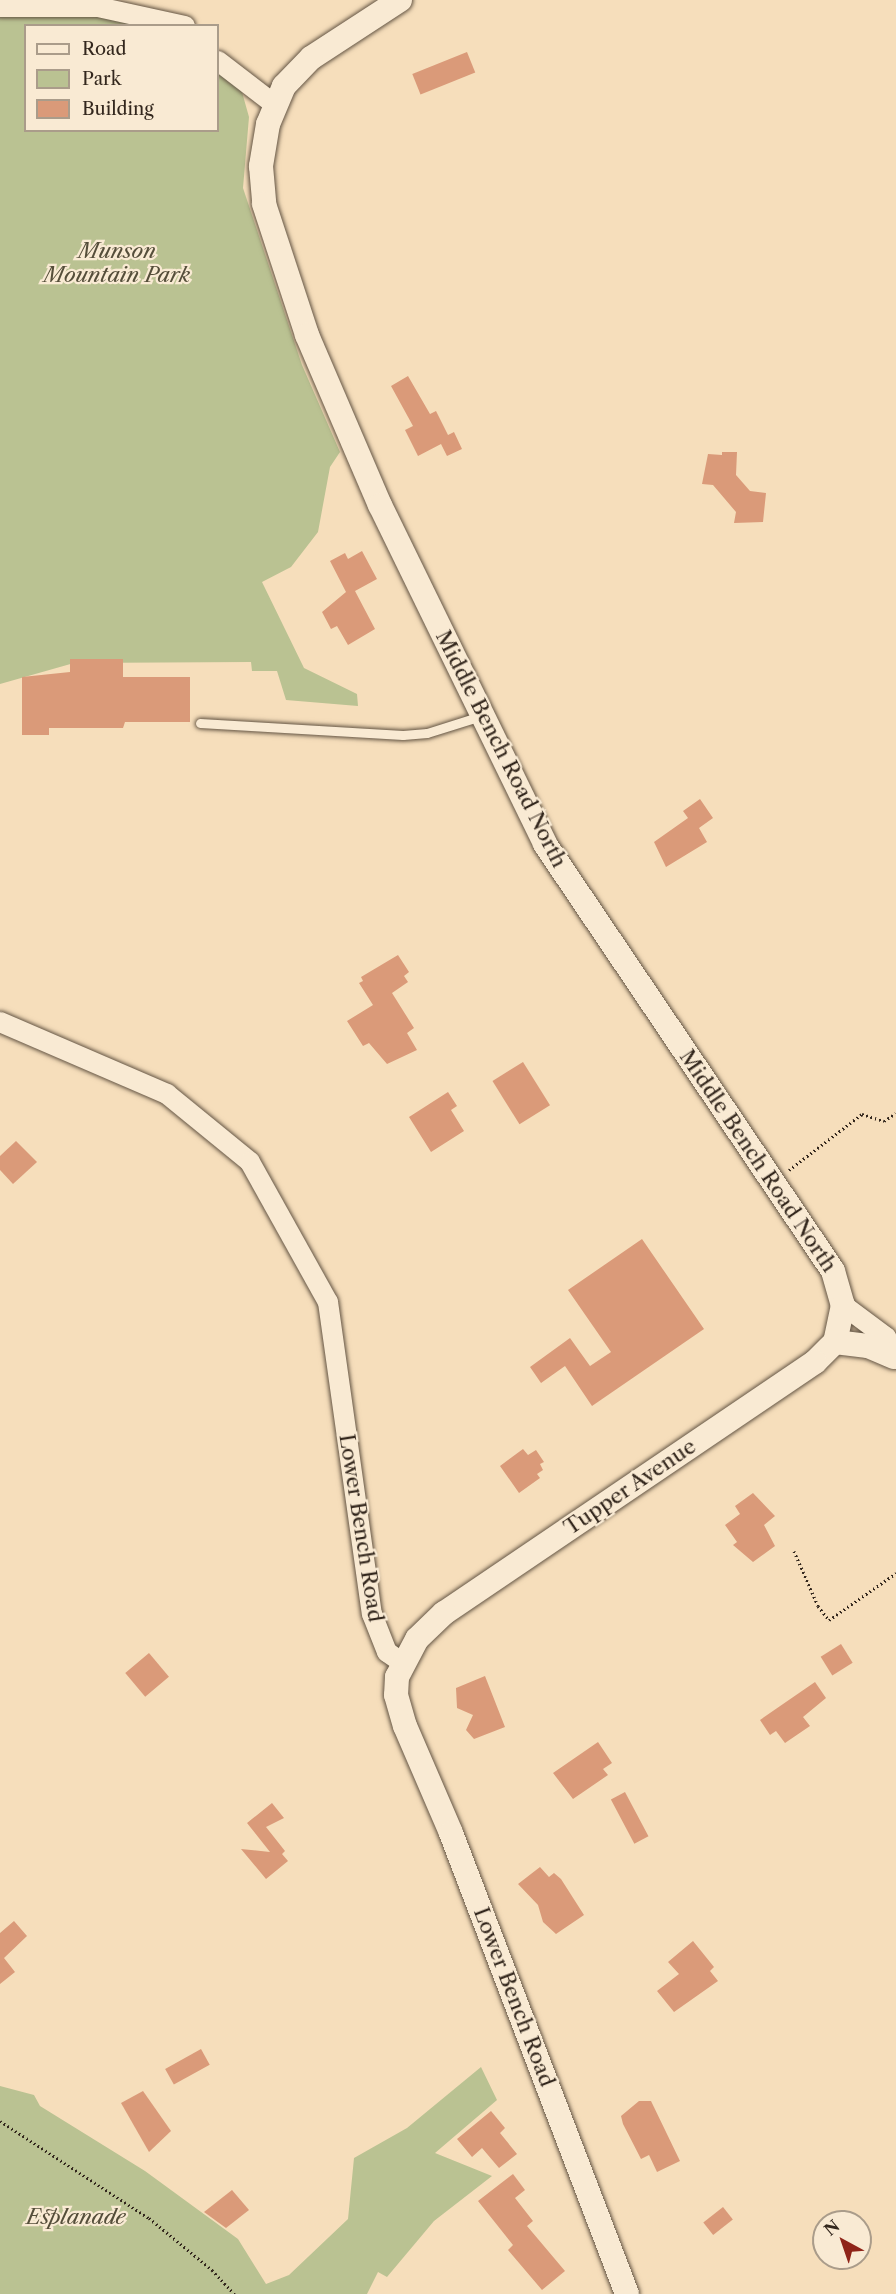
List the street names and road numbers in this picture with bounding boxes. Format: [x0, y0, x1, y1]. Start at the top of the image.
street label: Middle Bench Road North [430, 626, 572, 872]
street label: Middle Bench Road North [674, 1045, 842, 1277]
street label: Lower Bench Road [334, 1432, 388, 1624]
street label: Tupper Avenue [559, 1433, 701, 1541]
street label: Lower Bench Road [468, 1904, 560, 2090]

